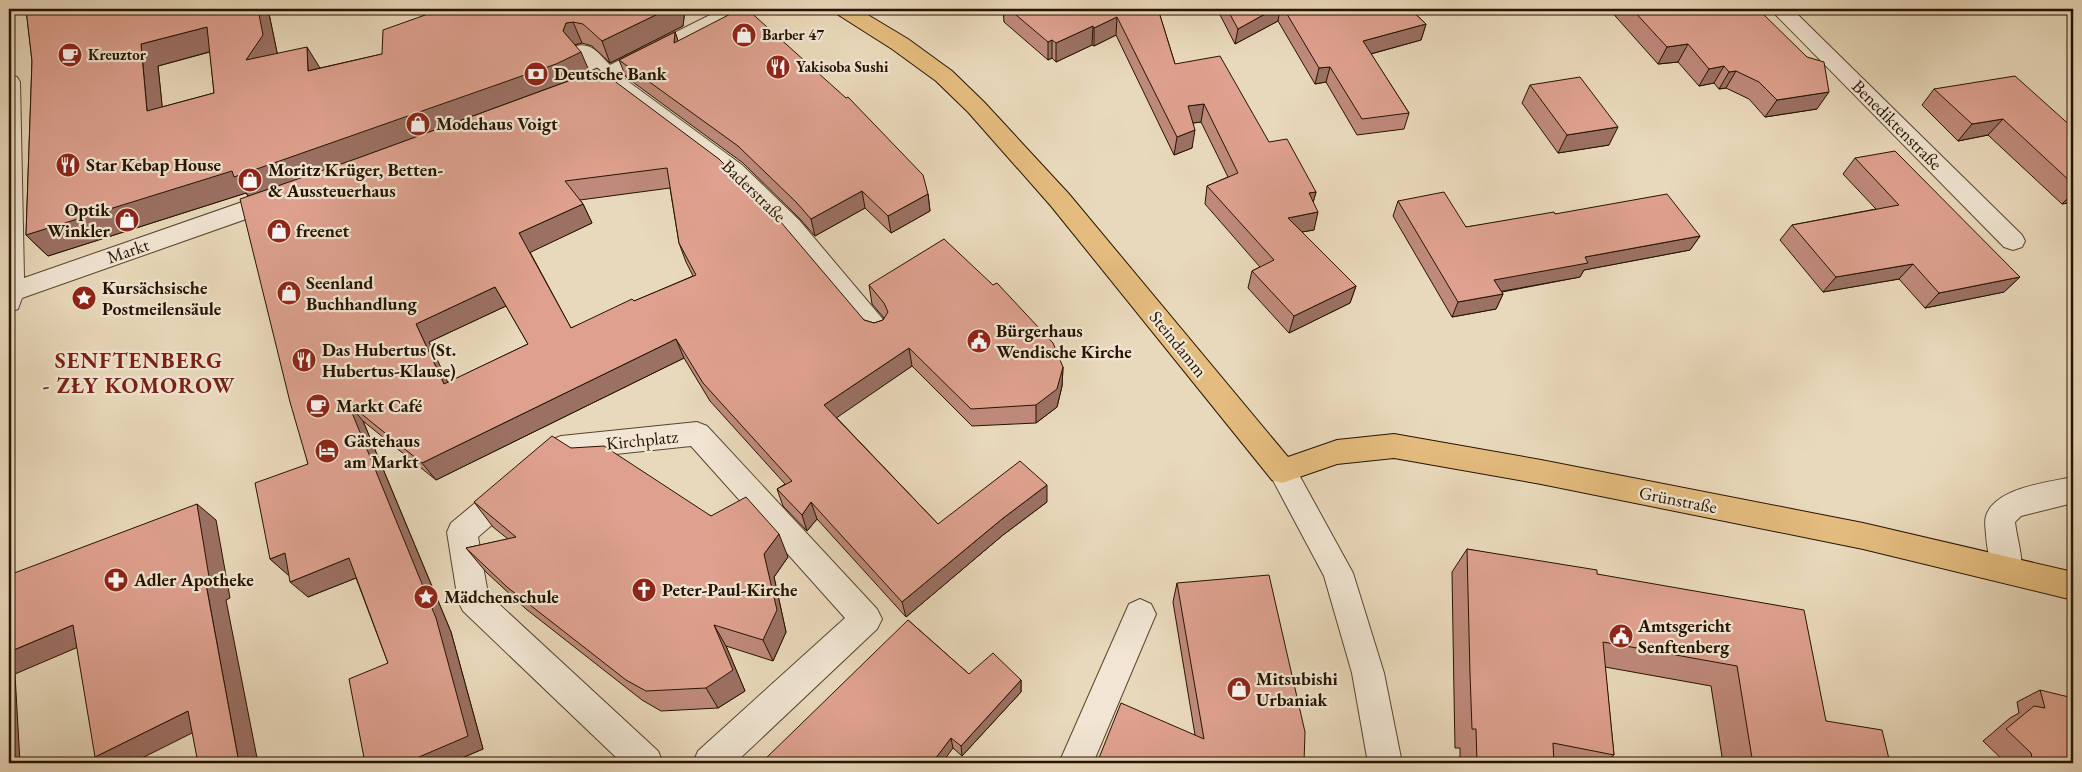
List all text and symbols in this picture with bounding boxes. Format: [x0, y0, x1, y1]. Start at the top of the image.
shop icon: Barber 47 [731, 22, 757, 48]
place label: Barber 47 [762, 25, 824, 44]
cafe icon: Kreuztor [57, 42, 83, 68]
place label: Kreuztor [88, 45, 147, 64]
restaurant icon: Yakisoba Sushi [765, 54, 791, 80]
place label: Yakisoba Sushi [796, 57, 889, 76]
bank icon: Deutsche Bank [523, 61, 549, 87]
place label: Deutsche Bank [554, 62, 668, 85]
street label: Benediktenstraße [1847, 75, 1947, 175]
shop icon: Modehaus Voigt [405, 111, 431, 137]
place label: Modehaus Voigt [436, 112, 558, 135]
restaurant icon: Star Kebap House [55, 152, 81, 178]
place label: Star Kebap House [86, 153, 222, 176]
street label: Baderstraße [717, 154, 791, 227]
place label: Moritz Krüger, Betten- & Aussteuerhaus [268, 158, 443, 202]
shop icon: Moritz Krüger, Betten- & Aussteuerhaus [237, 167, 263, 193]
place label: Optik Winkler [47, 198, 111, 242]
shop icon: Optik Winkler [114, 207, 140, 233]
shop icon: freenet [266, 218, 292, 244]
place label: freenet [296, 219, 349, 242]
street label: Markt [104, 233, 152, 268]
place label: Seenland Buchhandlung [306, 271, 418, 315]
place label: Kursächsische Postmeilensäule [102, 276, 222, 320]
shop icon: Seenland Buchhandlung [276, 280, 302, 306]
place icon: Kursächsische Postmeilensäule [71, 285, 97, 311]
street label: Steindamm [1145, 306, 1212, 382]
place label: Bürgerhaus Wendische Kirche [996, 319, 1132, 363]
public building icon: Bürgerhaus Wendische Kirche [966, 328, 992, 354]
place label: Das Hubertus (St. Hubertus-Klause) [322, 338, 456, 382]
district label: SENFTENBERG - ZŁY KOMOROW [43, 346, 235, 400]
restaurant icon: Das Hubertus (St. Hubertus-Klause) [291, 347, 317, 373]
cafe icon: Markt Café [305, 393, 331, 419]
place label: Markt Café [336, 394, 423, 417]
street label: Kirchplatz [605, 424, 679, 455]
place label: Gästehaus am Markt [344, 429, 420, 473]
hotel icon: Gästehaus am Markt [314, 438, 340, 464]
street label: Grünstraße [1637, 481, 1719, 518]
pharmacy icon: Adler Apotheke [103, 567, 129, 593]
place label: Adler Apotheke [133, 568, 254, 591]
church icon: Peter-Paul-Kirche [631, 577, 657, 603]
place label: Peter-Paul-Kirche [662, 578, 798, 601]
place icon: Mädchenschule [413, 584, 439, 610]
place label: Mädchenschule [444, 585, 559, 608]
place label: Amtsgericht Senftenberg [1637, 614, 1732, 658]
public building icon: Amtsgericht Senftenberg [1608, 623, 1634, 649]
place label: Mitsubishi Urbaniak [1256, 667, 1339, 711]
shop icon: Mitsubishi Urbaniak [1226, 676, 1252, 702]

